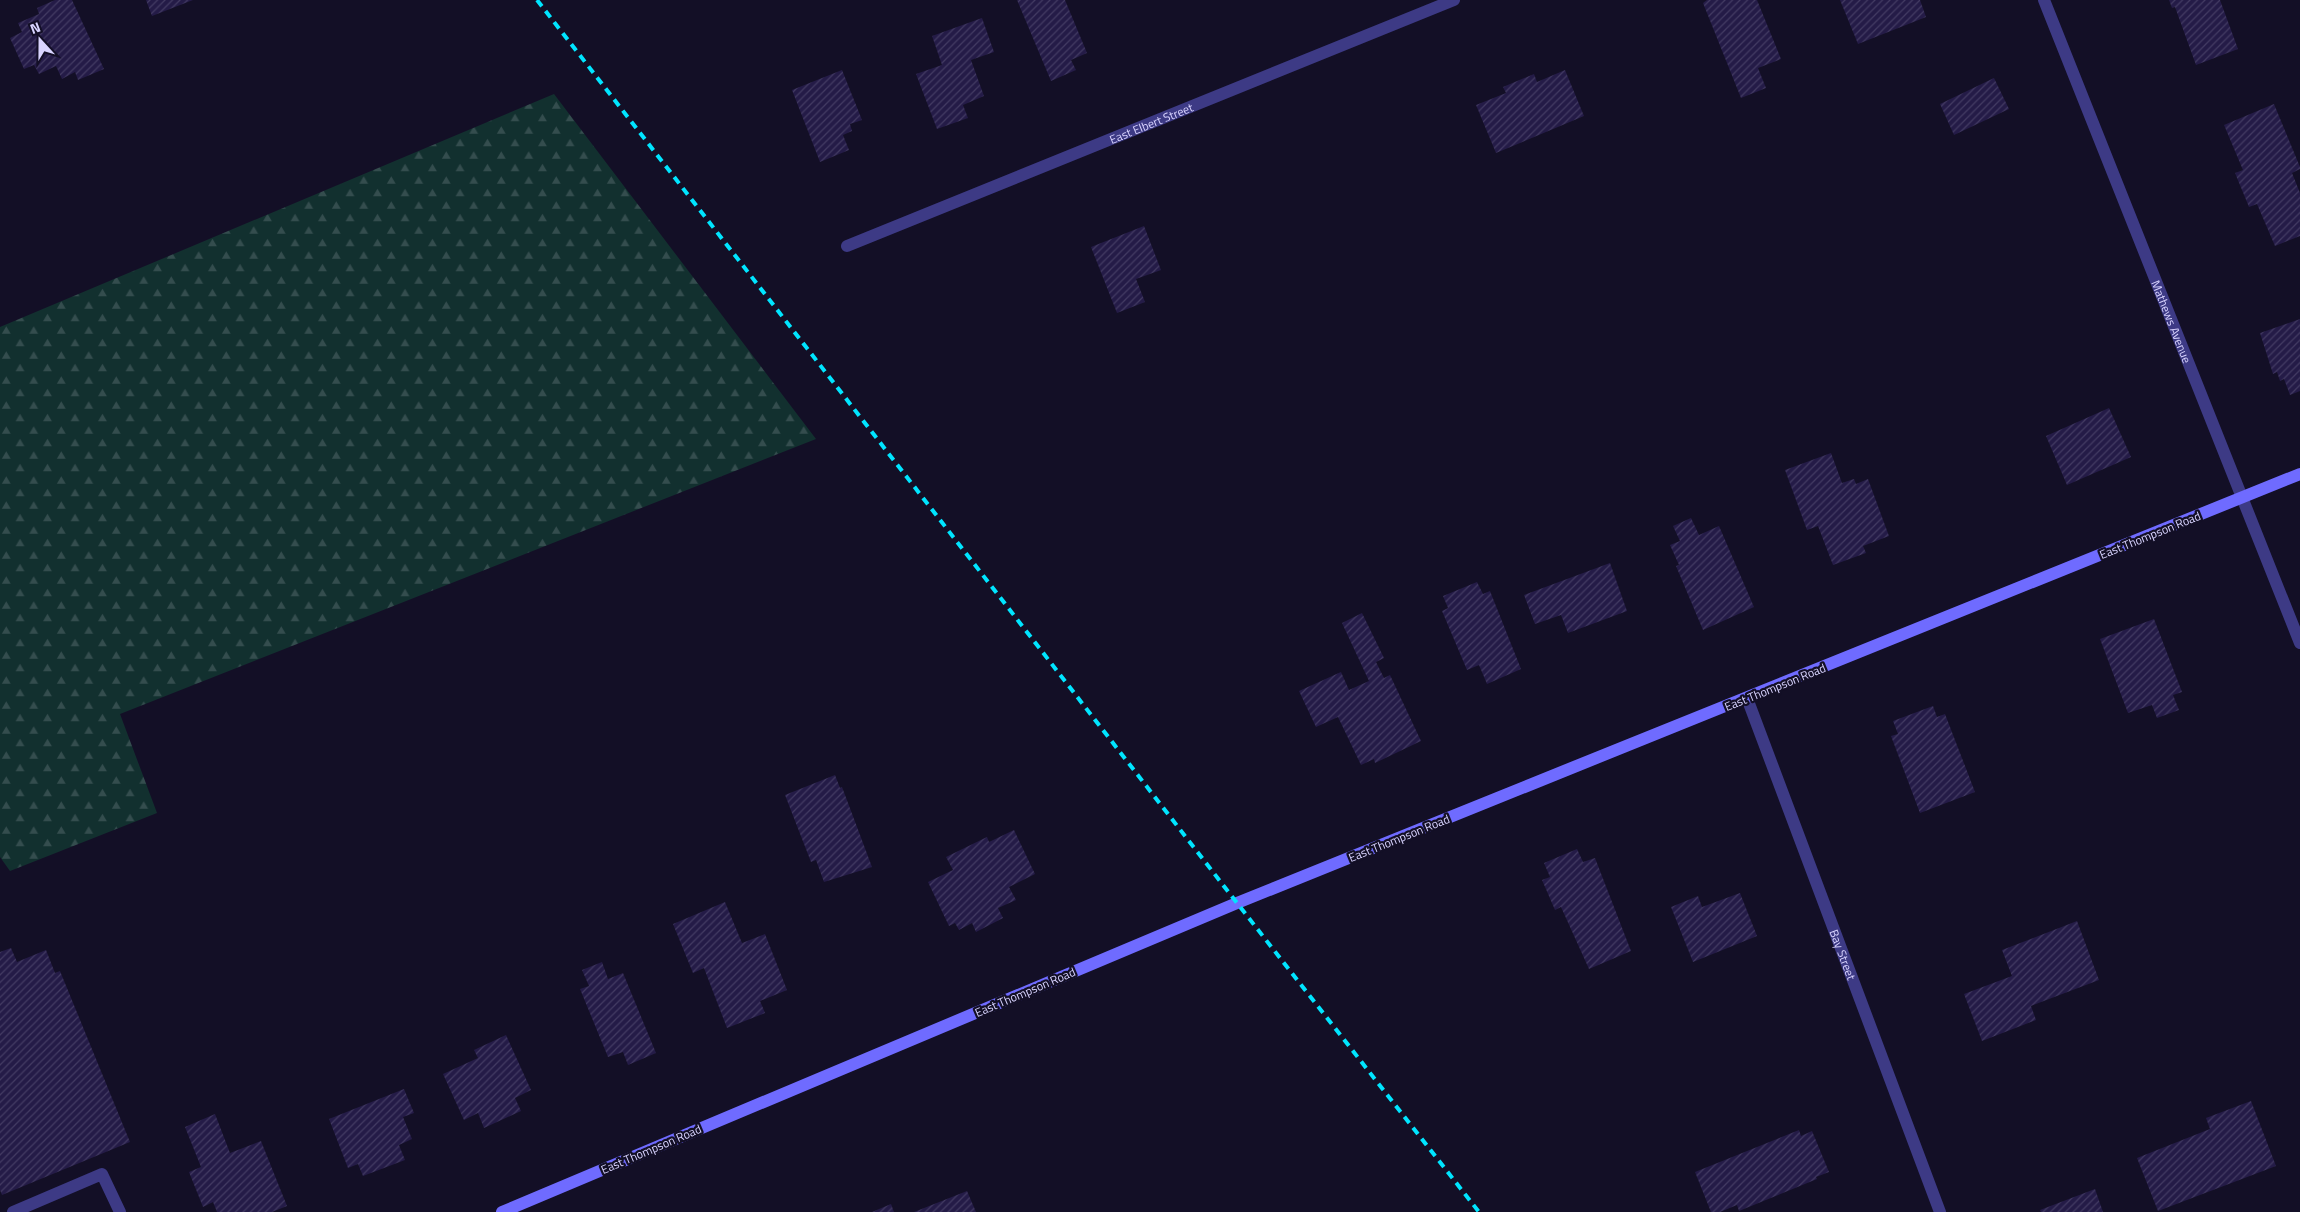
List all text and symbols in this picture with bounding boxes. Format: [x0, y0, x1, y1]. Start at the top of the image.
north arrow [15, 15, 65, 65]
text: N [27, 16, 43, 39]
street label: East Elbert Street [1106, 97, 1196, 148]
street label: Mathews Avenue [2147, 277, 2197, 366]
street label: East Thompson Road [2097, 506, 2203, 564]
street label: East Thompson Road [1722, 658, 1828, 716]
street label: East Thompson Road [1346, 809, 1452, 867]
street label: Bay Street [1825, 926, 1862, 983]
street label: East Thompson Road [972, 962, 1078, 1022]
street label: East Thompson Road [598, 1119, 704, 1179]

